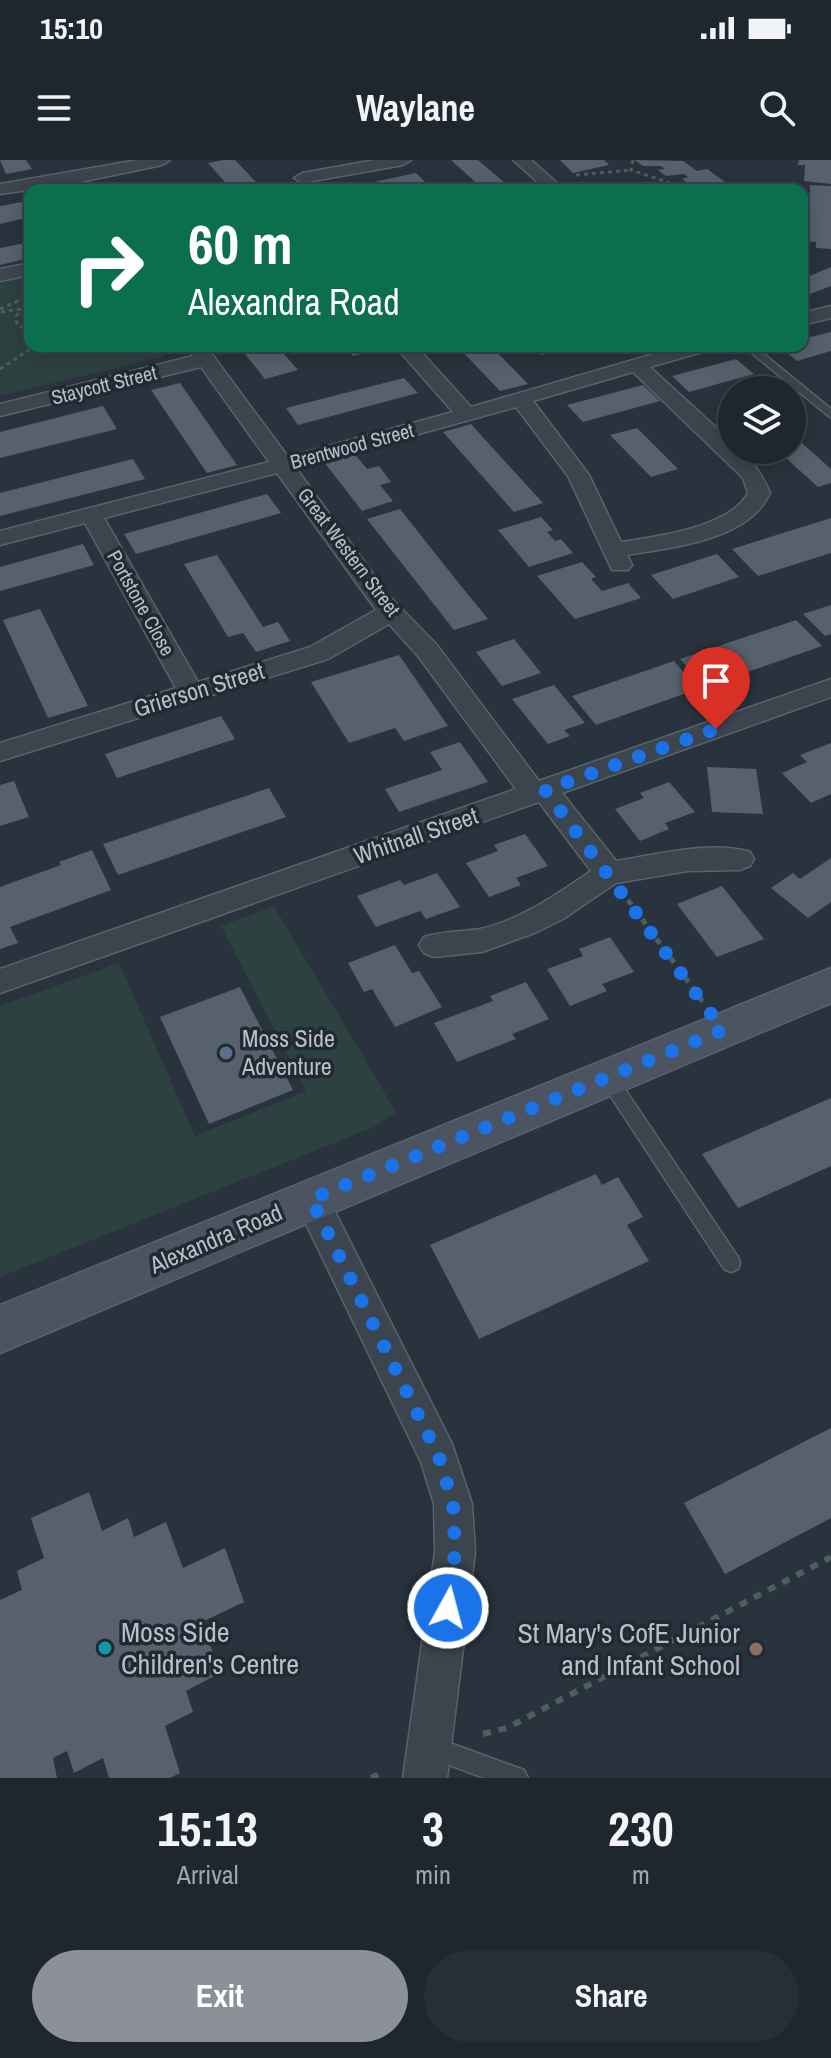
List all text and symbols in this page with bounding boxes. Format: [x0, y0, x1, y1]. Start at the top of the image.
text: 15:10 [40, 8, 103, 48]
text: Waylane [356, 84, 475, 132]
icon: menu [32, 86, 76, 130]
icon: search [755, 86, 799, 130]
text: 60 m [188, 206, 293, 281]
icon: right [56, 216, 160, 320]
text: Alexandra Road [188, 278, 400, 326]
street label: Staycott Street [48, 358, 160, 411]
map controls [718, 376, 806, 464]
button: layers [718, 376, 806, 464]
street label: Brentwood Street [287, 416, 417, 475]
street label: Great Western Street [292, 482, 407, 622]
street label: Portstone Close [101, 545, 182, 660]
pin [682, 647, 750, 729]
street label: Grierson Street [130, 654, 268, 724]
icon: arrive [694, 659, 738, 703]
street label: Whitnall Street [349, 799, 482, 871]
place label: Moss Side Adventure [241, 1022, 335, 1082]
marker: Moss Side Adventure [217, 1044, 235, 1062]
street label: Alexandra Road [143, 1196, 287, 1281]
position arrow [406, 1566, 490, 1650]
place label: Moss Side Children's Centre [121, 1613, 299, 1683]
place label: St Mary's CofE Junior and Infant School [517, 1614, 740, 1684]
marker: Moss Side Children's Centre [96, 1639, 114, 1657]
marker: St Mary's CofE Junior and Infant School [747, 1640, 765, 1658]
text: 15:13 [157, 1796, 258, 1861]
text: 3 [422, 1796, 444, 1861]
text: 230 [608, 1796, 674, 1861]
text: Arrival [177, 1857, 238, 1892]
text: min [415, 1857, 451, 1892]
text: m [632, 1857, 650, 1892]
button: Exit [32, 1950, 408, 2042]
button: Share [424, 1950, 799, 2042]

